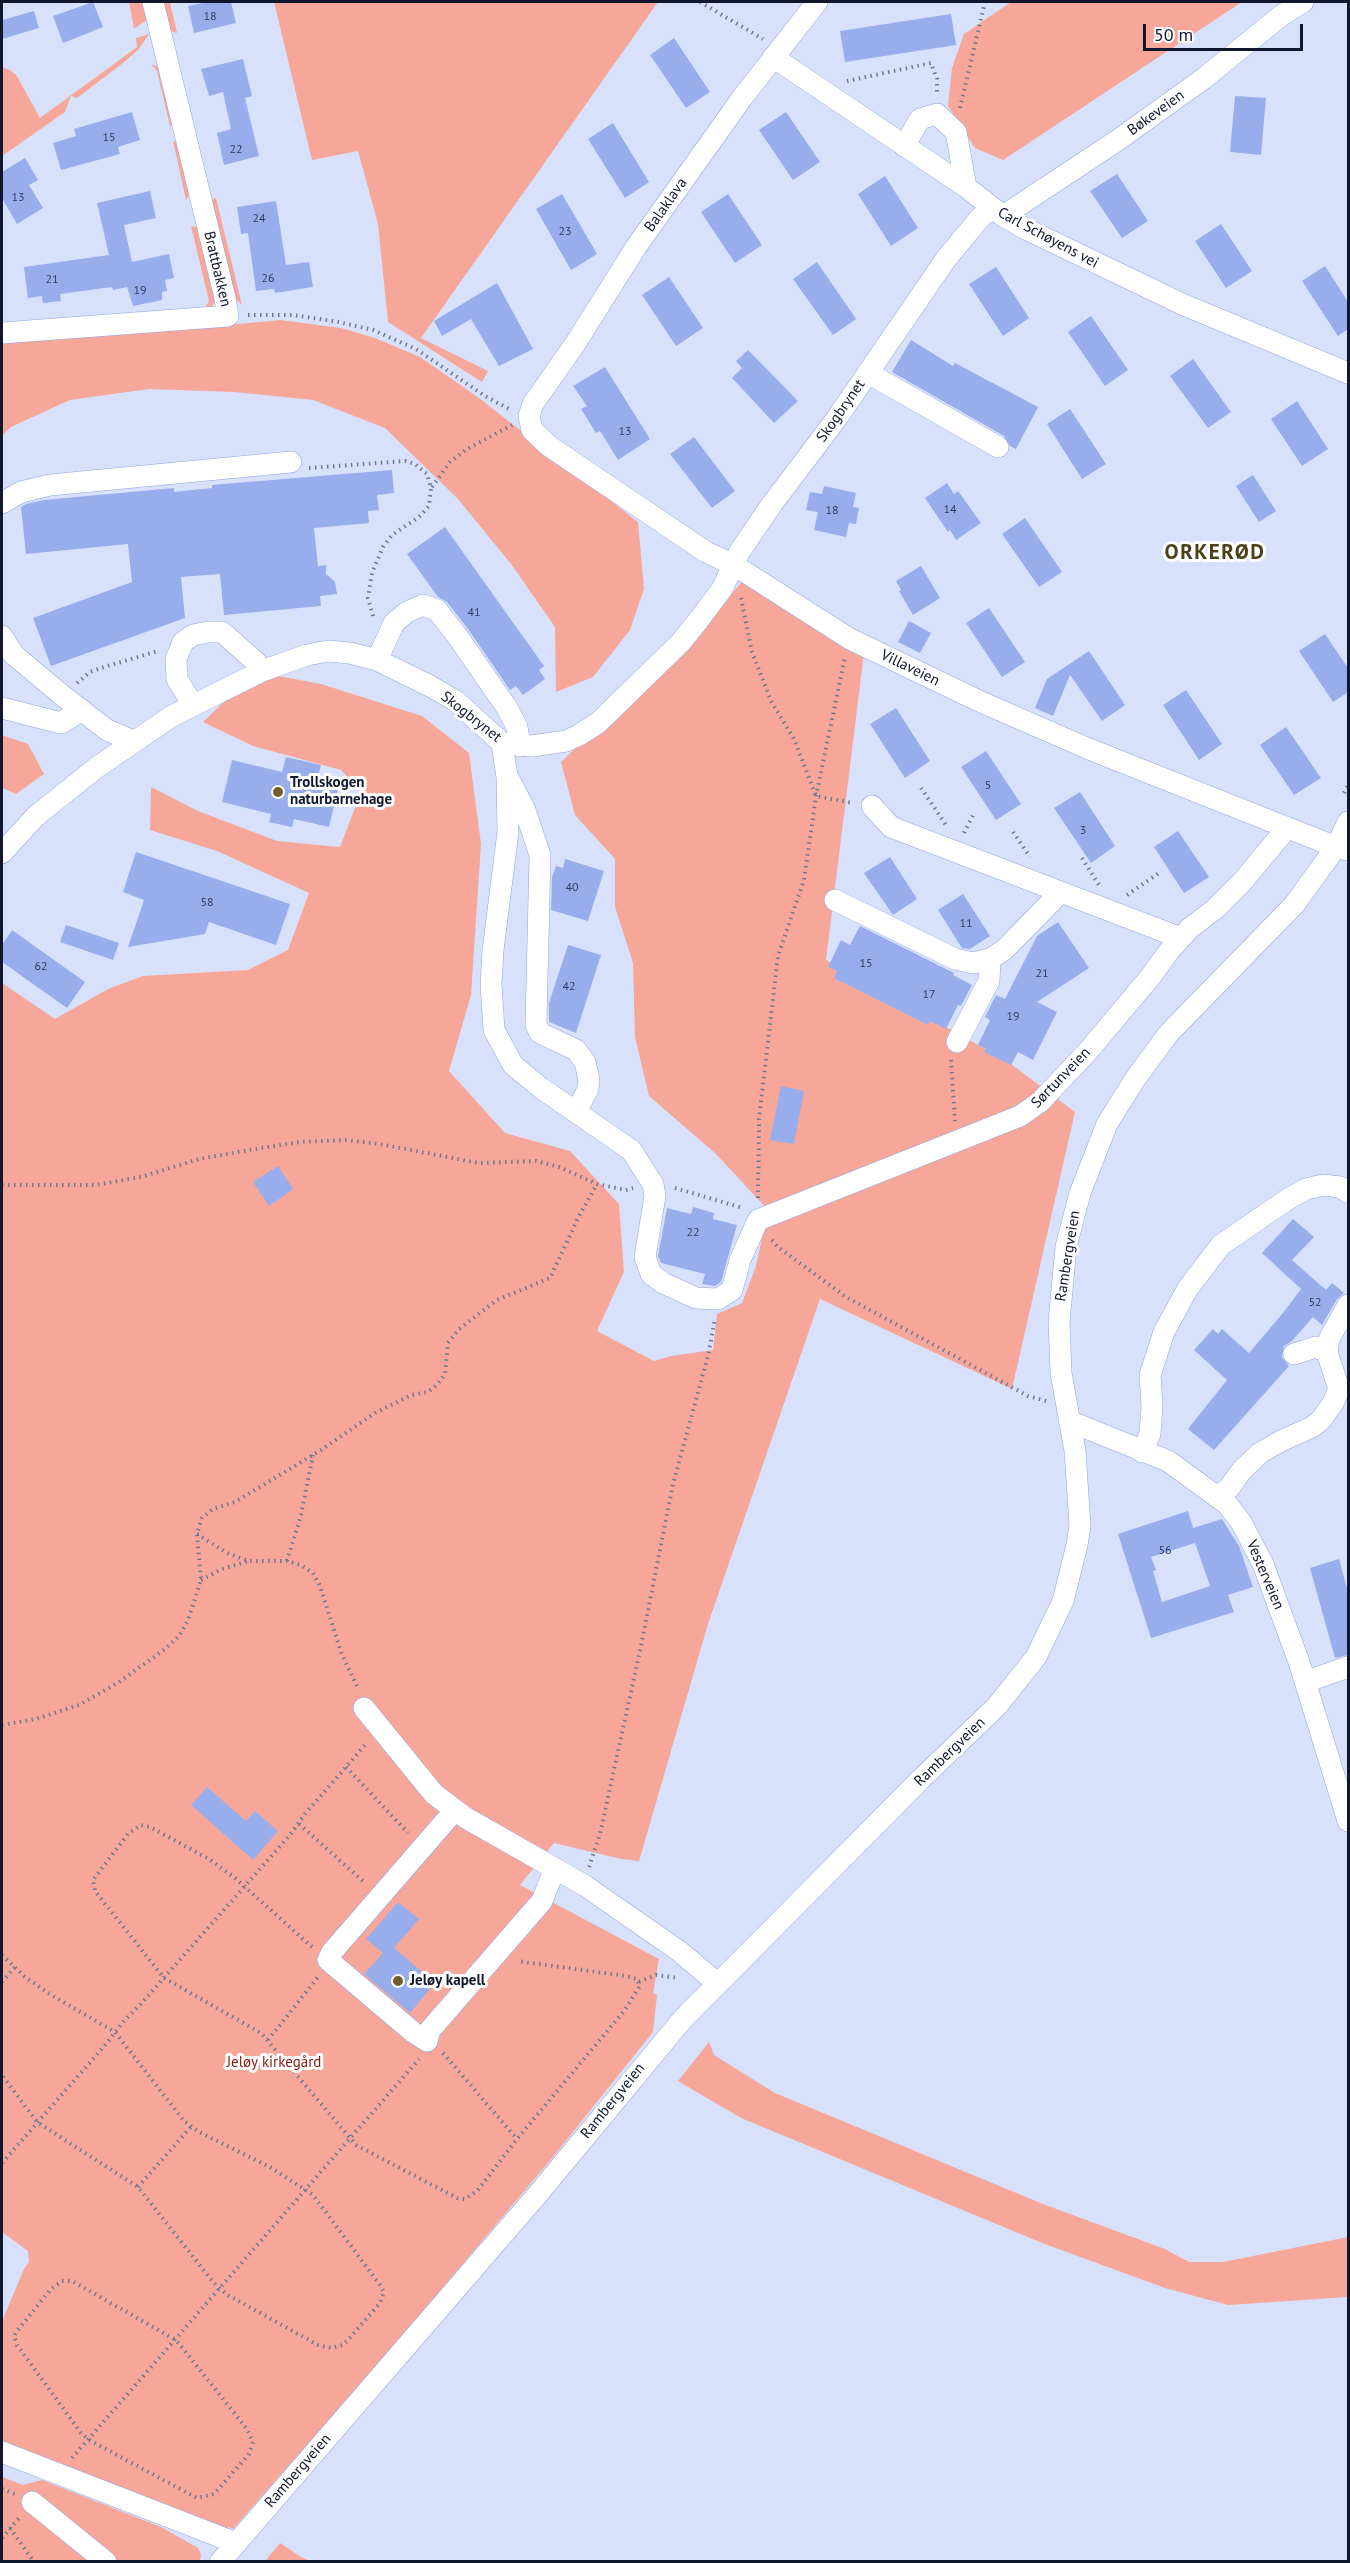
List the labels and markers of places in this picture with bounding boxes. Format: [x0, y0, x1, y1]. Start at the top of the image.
place label: Trollskogen naturbarnehage [290, 774, 392, 809]
marker: Trollskogen naturbarnehage [271, 785, 285, 799]
place label: Jeløy kapell [410, 1972, 485, 1990]
marker: Jeløy kapell [391, 1974, 405, 1988]

